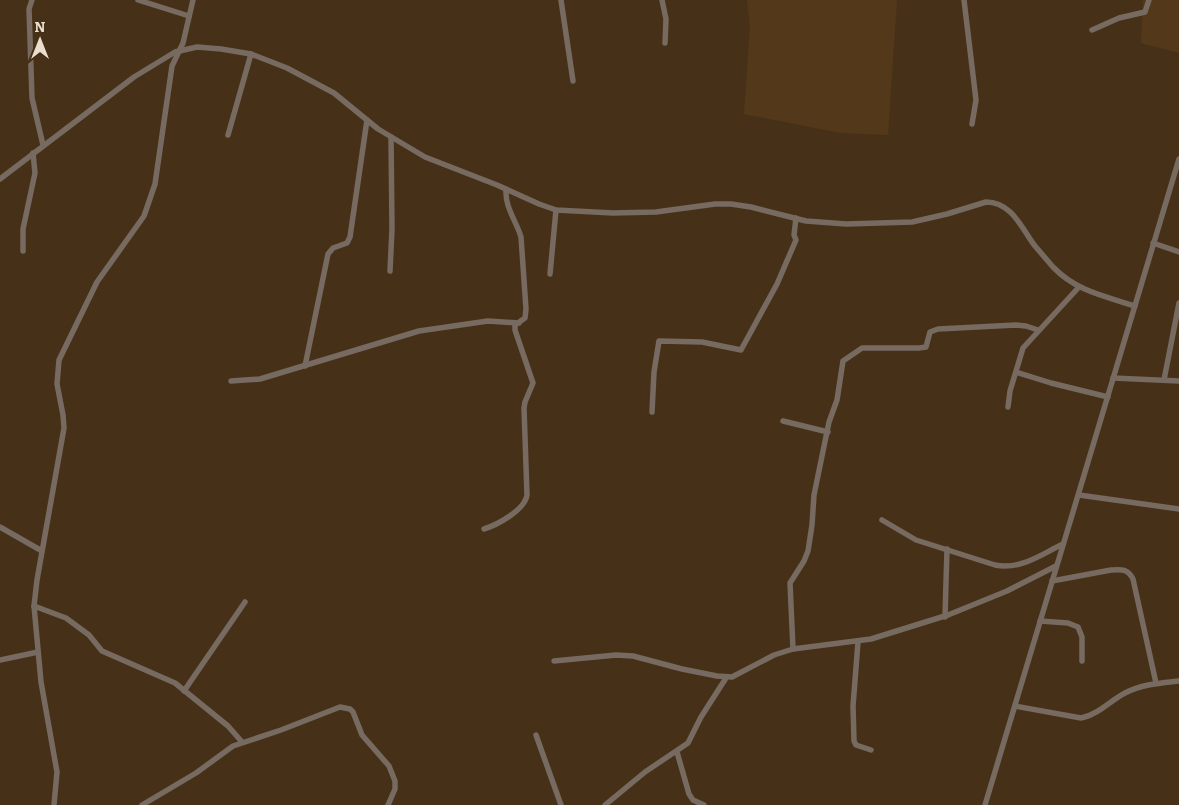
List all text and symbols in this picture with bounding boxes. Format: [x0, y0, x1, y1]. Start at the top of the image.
north arrow [15, 15, 65, 65]
text: N [35, 19, 46, 36]

